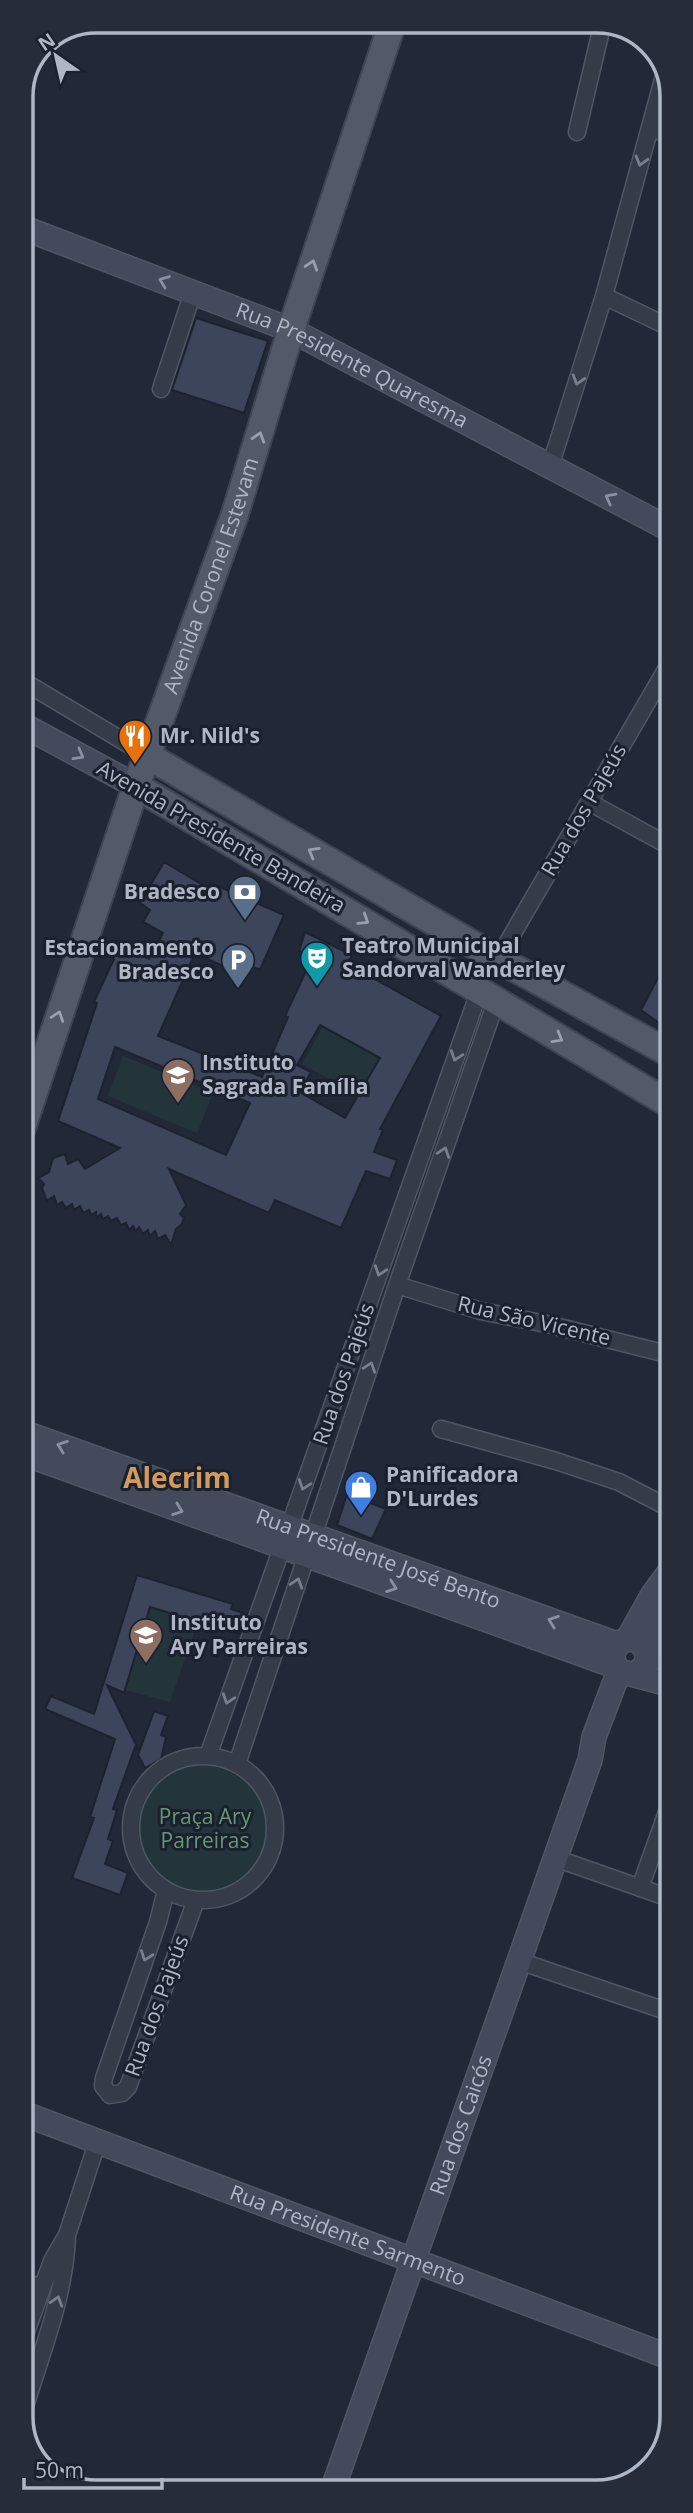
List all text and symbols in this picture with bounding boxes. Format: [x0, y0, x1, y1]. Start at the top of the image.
north arrow [21, 21, 91, 91]
text: N [33, 27, 60, 57]
one-way arrow [635, 155, 650, 167]
one-way arrow [304, 260, 319, 272]
one-way arrow [158, 276, 170, 290]
street label: Rua Presidente Quaresma [232, 295, 473, 434]
one-way arrow [571, 373, 586, 385]
one-way arrow [250, 431, 265, 443]
street label: Avenida Coronel Estevam [156, 454, 264, 697]
one-way arrow [605, 493, 617, 507]
restaurant icon: Mr. Nild's [116, 717, 154, 766]
place label: Mr. Nild's [160, 721, 260, 749]
street label: Rua dos Pajeús [534, 738, 632, 881]
one-way arrow [71, 747, 84, 760]
street label: Avenida Presidente Bandeira [92, 753, 351, 919]
one-way arrow [308, 847, 320, 860]
bank icon: Bradesco [226, 873, 264, 922]
place label: Bradesco [124, 877, 220, 905]
one-way arrow [356, 912, 369, 925]
place label: Teatro Municipal Sandorval Wanderley [342, 931, 565, 983]
place label: Estacionamento Bradesco [44, 933, 214, 985]
theatre icon: Teatro Municipal Sandorval Wanderley [298, 939, 336, 988]
parking icon: Estacionamento Bradesco [219, 941, 257, 990]
one-way arrow [50, 1011, 64, 1023]
one-way arrow [550, 1030, 563, 1043]
place label: Instituto Sagrada Família [202, 1048, 369, 1100]
one-way arrow [450, 1050, 464, 1062]
school or university icon: Instituto Sagrada Família [159, 1056, 197, 1105]
one-way arrow [435, 1146, 449, 1158]
one-way arrow [374, 1264, 388, 1276]
street label: Rua São Vicente [455, 1289, 613, 1351]
street label: Rua dos Pajeús [306, 1299, 380, 1448]
one-way arrow [361, 1361, 376, 1373]
one-way arrow [56, 1440, 68, 1454]
district label: Alecrim [123, 1458, 231, 1496]
place label: Panificadora D'Lurdes [386, 1460, 519, 1512]
shop icon: Panificadora D'Lurdes [342, 1468, 380, 1517]
one-way arrow [299, 1479, 313, 1491]
one-way arrow [172, 1502, 184, 1516]
street label: Rua Presidente José Bento [252, 1502, 504, 1614]
one-way arrow [289, 1577, 303, 1589]
one-way arrow [386, 1579, 398, 1593]
place label: Instituto Ary Parreiras [170, 1608, 308, 1660]
school or university icon: Instituto Ary Parreiras [127, 1616, 165, 1665]
one-way arrow [547, 1616, 559, 1630]
one-way arrow [222, 1693, 236, 1705]
park label: Praça Ary Parreiras [159, 1802, 252, 1854]
street label: Rua dos Pajeús [118, 1931, 195, 2080]
one-way arrow [140, 1949, 154, 1961]
street label: Rua dos Caicós [423, 2051, 498, 2199]
street label: Rua Presidente Sarmento [226, 2178, 470, 2292]
one-way arrow [49, 2295, 64, 2307]
scale bar [24, 2446, 163, 2490]
text: 50 m [35, 2456, 84, 2484]

